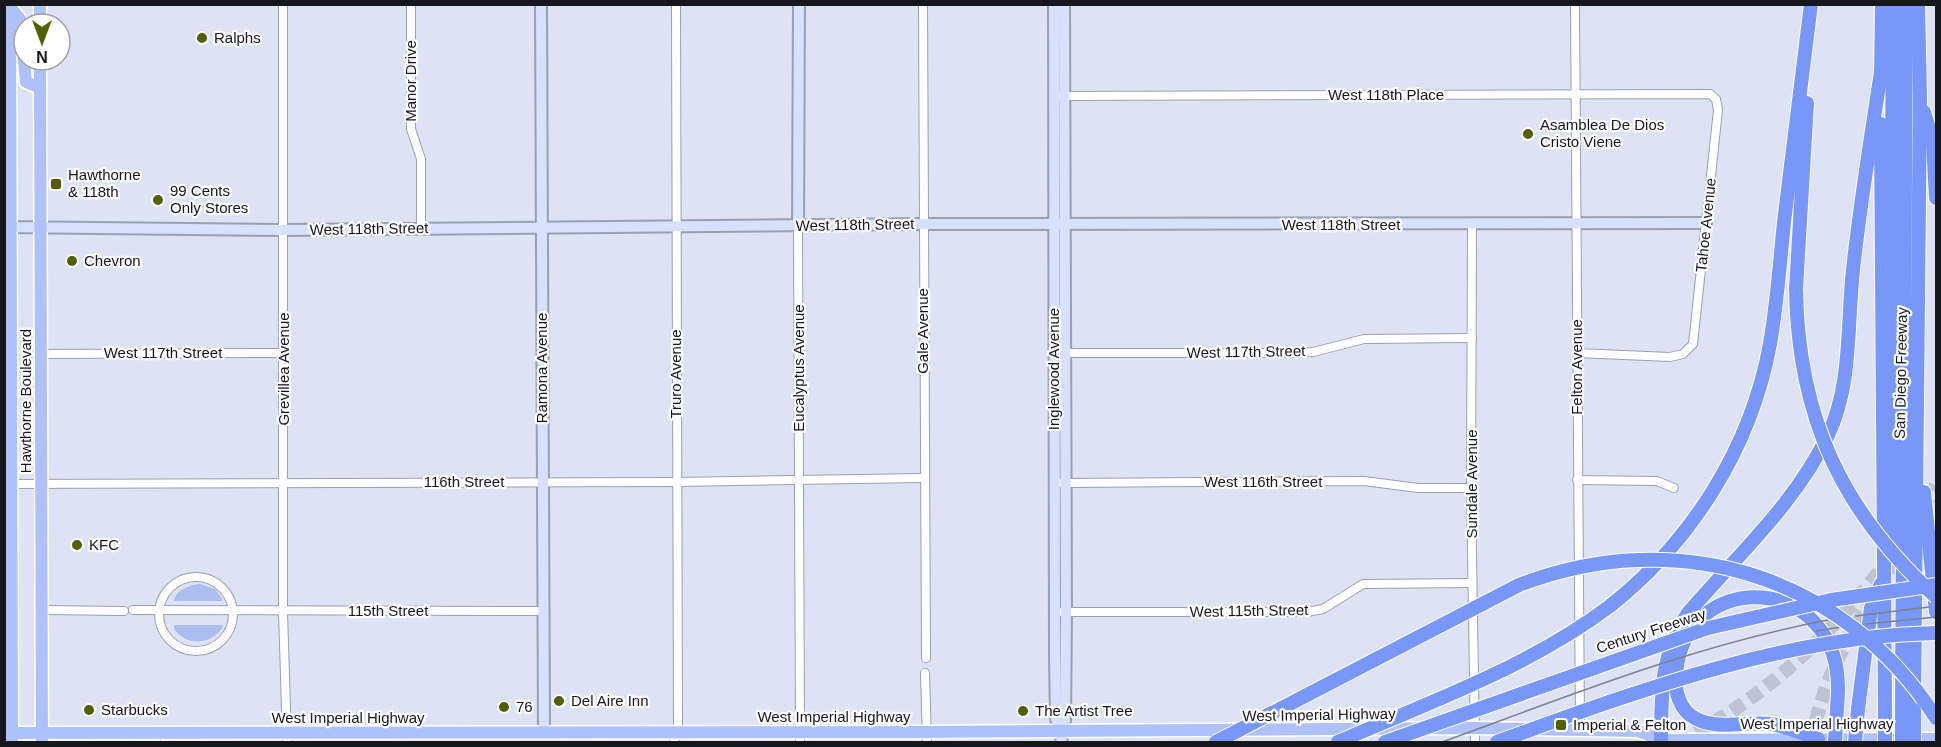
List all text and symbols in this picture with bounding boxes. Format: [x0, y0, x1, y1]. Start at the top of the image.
north arrow [12, 12, 72, 72]
place label: Ralphs [214, 29, 261, 46]
marker: Ralphs [195, 31, 209, 45]
street label: Manor Drive [402, 40, 419, 122]
text: N [36, 48, 48, 65]
street label: West 118th Place [1328, 86, 1444, 103]
place label: Asamblea De Dios Cristo Viene [1540, 116, 1664, 150]
marker: Asamblea De Dios Cristo Viene [1521, 127, 1535, 141]
place label: Hawthorne & 118th [68, 166, 141, 200]
marker: Hawthorne & 118th [49, 177, 63, 191]
street label: Tahoe Avenue [1692, 177, 1719, 273]
place label: 99 Cents Only Stores [170, 182, 248, 216]
marker: 99 Cents Only Stores [151, 193, 165, 207]
street label: West 118th Street [796, 215, 915, 234]
street label: West 118th Street [1282, 216, 1401, 233]
street label: West 118th Street [310, 219, 429, 238]
place label: Chevron [84, 252, 141, 269]
marker: Chevron [65, 254, 79, 268]
street label: Gale Avenue [914, 288, 931, 374]
street label: Eucalyptus Avenue [790, 304, 807, 432]
street label: San Diego Freeway [1891, 306, 1910, 439]
street label: Inglewood Avenue [1045, 308, 1062, 430]
street label: Grevillea Avenue [275, 312, 292, 426]
street label: Ramona Avenue [533, 313, 550, 423]
street label: Felton Avenue [1568, 319, 1585, 415]
street label: Hawthorne Boulevard [17, 329, 34, 473]
street label: Truro Avenue [667, 329, 684, 419]
street label: West 117th Street [1187, 342, 1306, 361]
street label: West 117th Street [104, 344, 223, 361]
street label: Sundale Avenue [1463, 430, 1480, 539]
street label: 116th Street [424, 473, 505, 490]
street label: West 116th Street [1204, 473, 1323, 490]
place label: KFC [89, 536, 119, 553]
marker: KFC [70, 538, 84, 552]
street label: West 115th Street [1190, 601, 1309, 620]
street label: 115th Street [348, 602, 429, 619]
street label: Century Freeway [1594, 605, 1708, 656]
place label: Del Aire Inn [571, 692, 649, 709]
marker: Del Aire Inn [552, 694, 566, 708]
place label: 76 [516, 698, 533, 715]
marker: 76 [497, 700, 511, 714]
place label: Starbucks [101, 701, 168, 718]
place label: The Artist Tree [1035, 702, 1133, 719]
marker: Starbucks [82, 703, 96, 717]
marker: The Artist Tree [1016, 704, 1030, 718]
street label: West Imperial Highway [1242, 705, 1396, 724]
street label: West Imperial Highway [757, 708, 911, 725]
street label: West Imperial Highway [271, 709, 425, 726]
street label: West Imperial Highway [1740, 715, 1894, 732]
place label: Imperial & Felton [1573, 716, 1686, 733]
marker: Imperial & Felton [1554, 718, 1568, 732]

